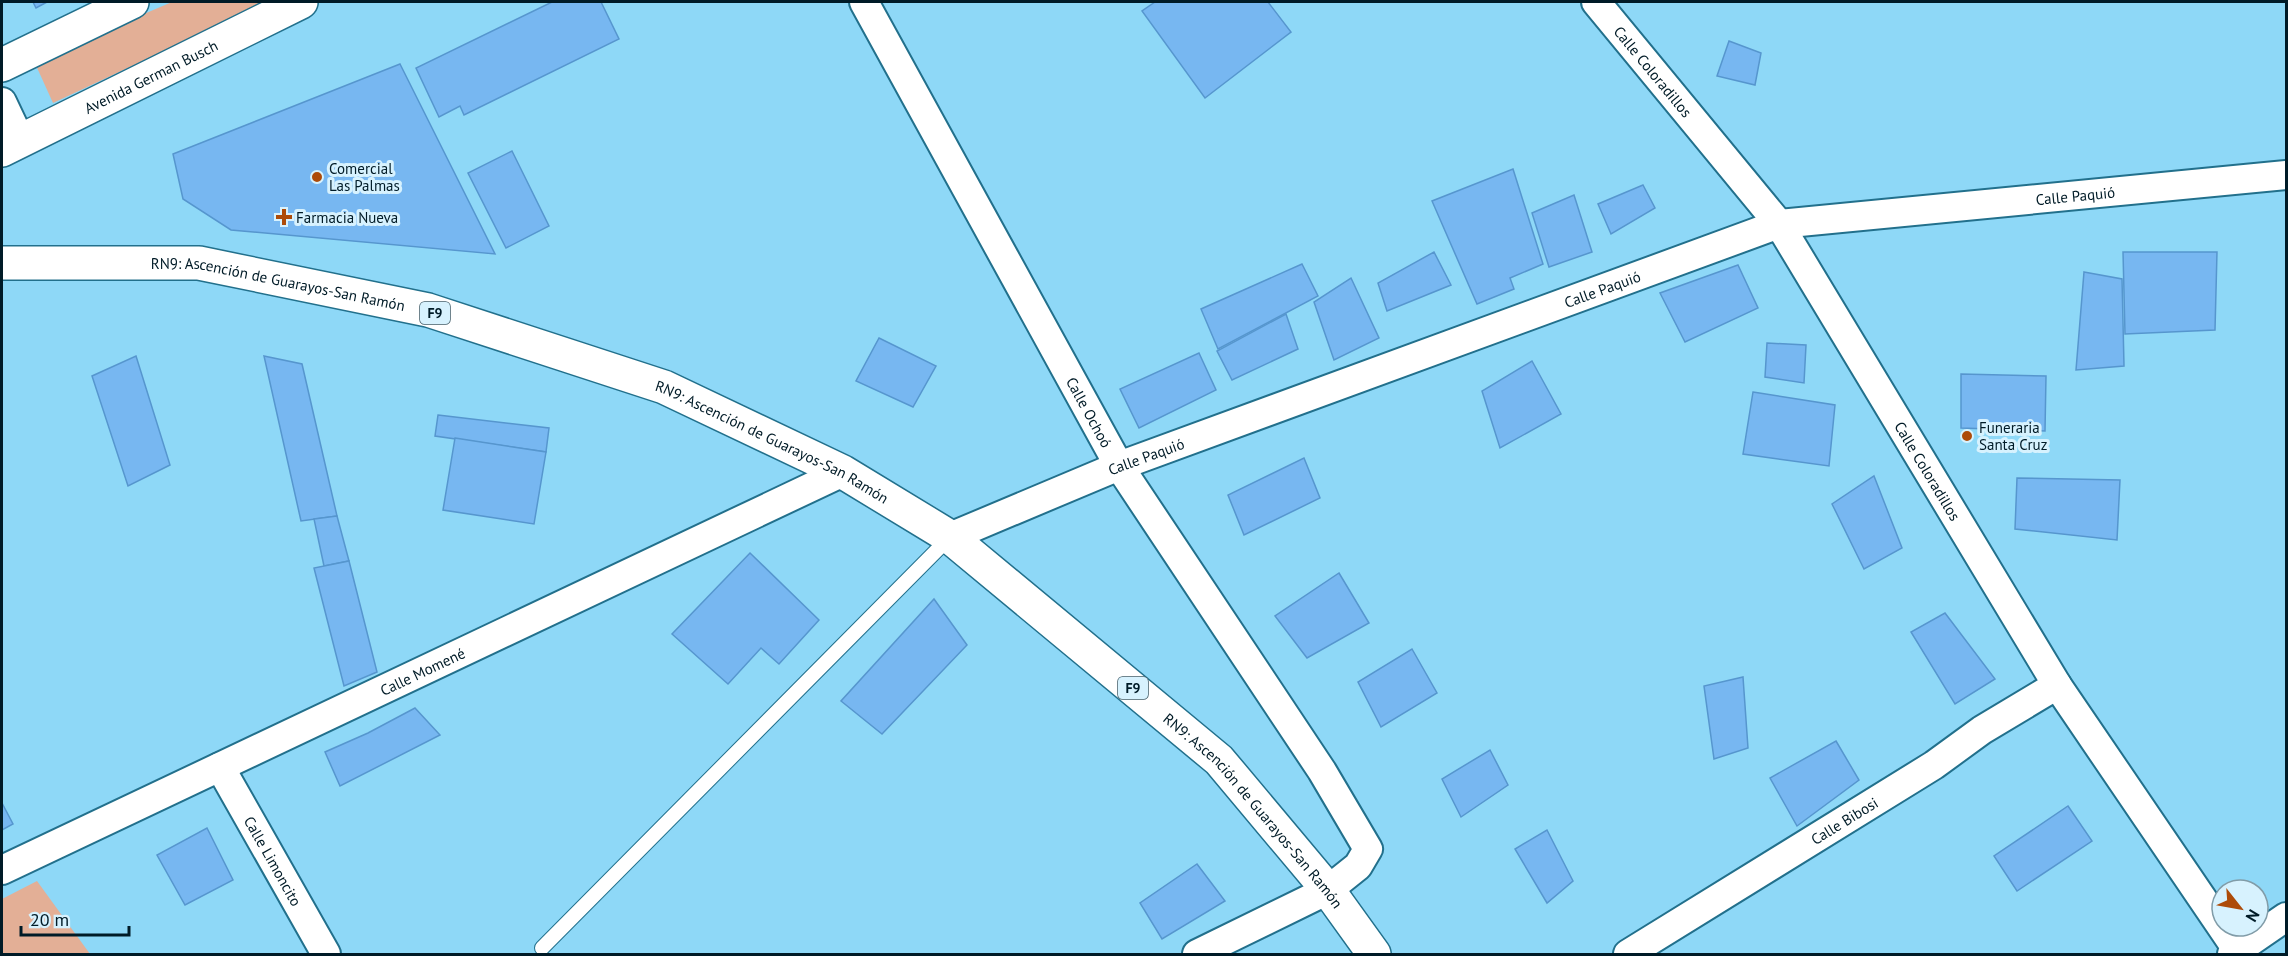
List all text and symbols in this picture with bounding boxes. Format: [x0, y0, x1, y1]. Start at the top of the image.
street label: Calle Coloradillos [1610, 22, 1696, 121]
street label: Avenida German Busch [81, 35, 221, 117]
place label: Comercial Las Palmas [329, 159, 400, 195]
marker: Comercial Las Palmas [310, 170, 324, 184]
street label: Calle Paquió [2035, 182, 2116, 209]
place label: Farmacia Nueva [296, 208, 398, 227]
marker: Farmacia Nueva [277, 210, 291, 224]
street label: RN9: Ascención de Guarayos-San Ramón [151, 254, 407, 315]
street label: Calle Paquió [1562, 266, 1643, 311]
road number: F9 [420, 302, 450, 324]
street label: Calle Ochoó [1062, 374, 1116, 451]
street label: RN9: Ascención de Guarayos-San Ramón [653, 375, 892, 507]
street label: Calle Coloradillos [1891, 418, 1965, 524]
place label: Funeraria Santa Cruz [1979, 418, 2047, 454]
marker: Funeraria Santa Cruz [1960, 429, 1974, 443]
street label: Calle Paquió [1105, 433, 1187, 479]
street label: Calle Momené [377, 643, 468, 699]
road number: F9 [1118, 677, 1148, 699]
street label: RN9: Ascención de Guarayos-San Ramón [1160, 709, 1347, 912]
street label: Calle Bibosi [1807, 793, 1881, 848]
street label: Calle Limoncito [240, 813, 306, 909]
north arrow [2210, 878, 2270, 938]
scale bar [21, 899, 129, 937]
text: N [2242, 906, 2264, 925]
text: 20 m [30, 908, 69, 931]

